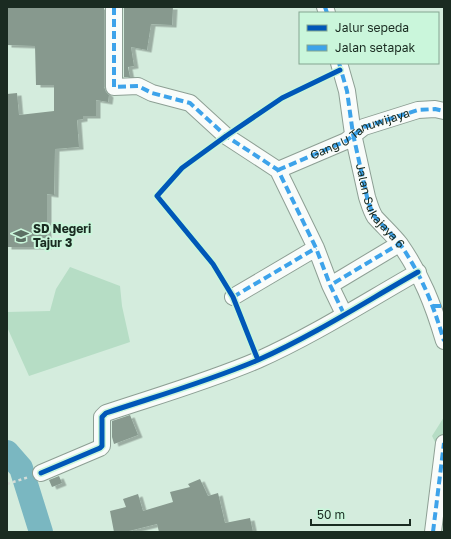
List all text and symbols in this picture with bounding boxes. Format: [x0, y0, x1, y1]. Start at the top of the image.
legend [299, 12, 439, 64]
text: Jalur sepeda [335, 20, 409, 35]
text: Jalan setapak [335, 40, 416, 55]
street label: Gang U Tanuwijaya [308, 105, 411, 162]
street label: Jalan Sukajaya 6 [353, 162, 408, 251]
place label: SD Negeri Tajur 3 [33, 221, 91, 250]
school or university icon: SD Negeri Tajur 3 [12, 227, 30, 245]
scale bar [311, 501, 410, 527]
text: 50 m [317, 507, 345, 522]

